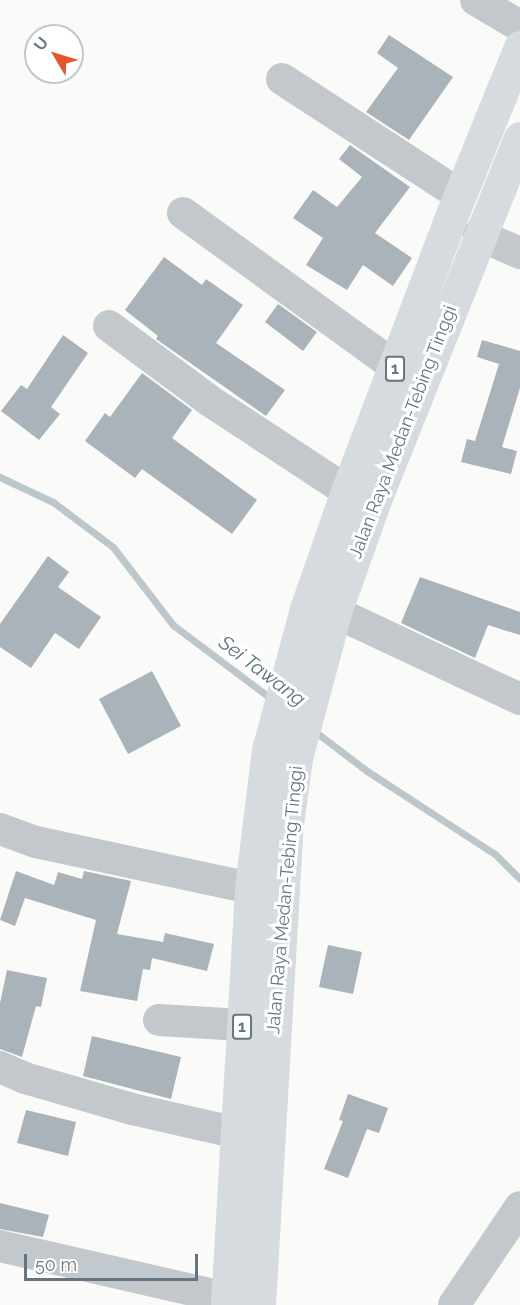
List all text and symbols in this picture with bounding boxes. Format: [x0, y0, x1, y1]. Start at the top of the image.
north arrow [24, 24, 84, 84]
text: U [30, 33, 52, 54]
street label: Jalan Raya Medan-Tebing Tinggi [345, 302, 461, 562]
road number: 1 [384, 356, 406, 382]
water label: Sei Tawang [214, 630, 310, 712]
street label: Jalan Raya Medan-Tebing Tinggi [262, 765, 308, 1035]
road number: 1 [232, 1014, 252, 1040]
scale bar [27, 1242, 201, 1280]
text: 50 m [35, 1254, 77, 1275]

